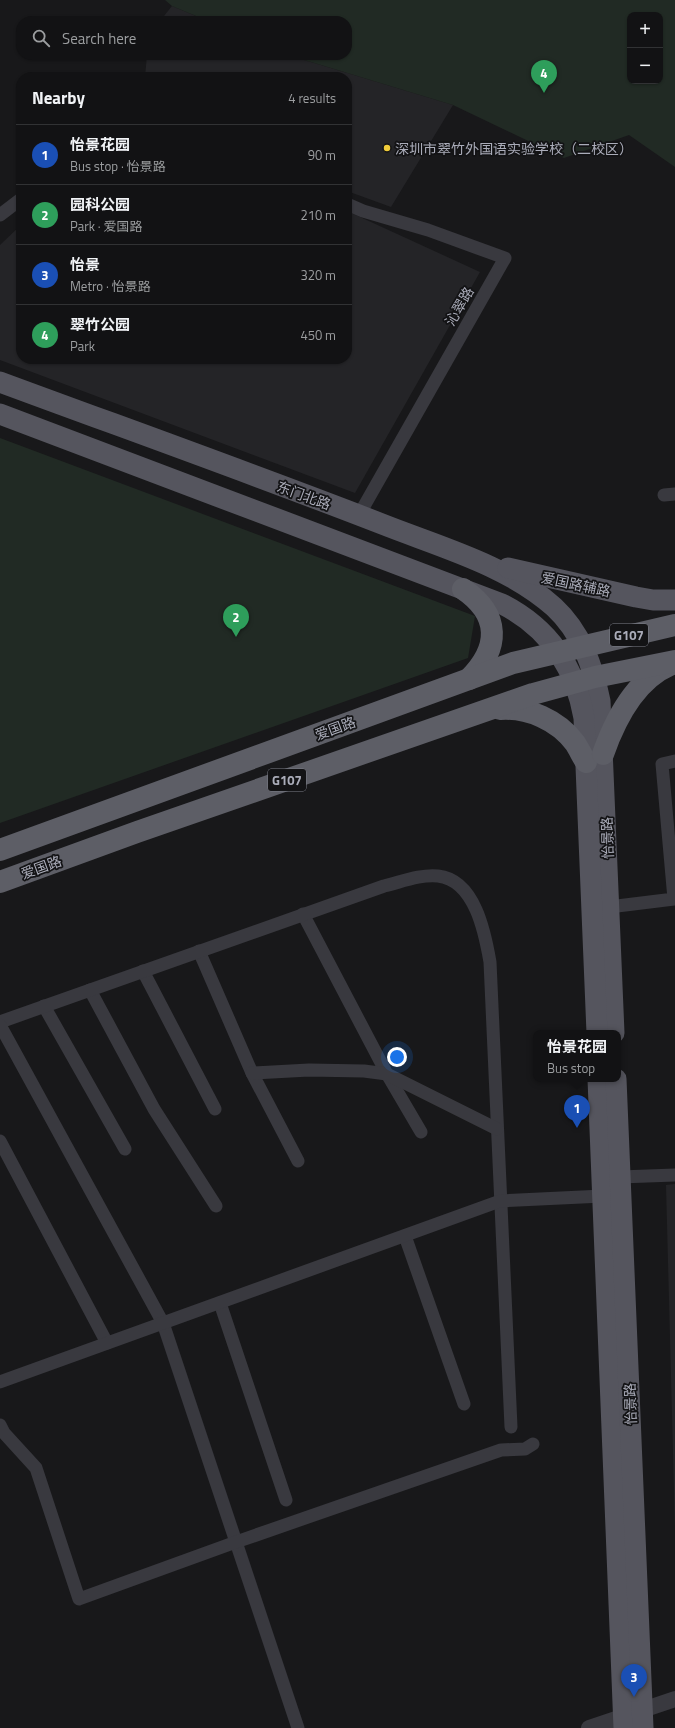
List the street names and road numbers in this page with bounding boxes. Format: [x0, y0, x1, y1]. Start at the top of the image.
street label: 沁翠路 [439, 283, 479, 329]
street label: 东门北路 [274, 476, 334, 514]
street label: 爱国路辅路 [540, 566, 612, 602]
road number: G107 [610, 624, 648, 646]
street label: 爱国路 [312, 711, 358, 745]
road number: G107 [268, 769, 306, 791]
street label: 怡景路 [596, 817, 618, 859]
street label: 爱国路 [18, 850, 64, 884]
street label: 怡景路 [619, 1383, 641, 1425]

